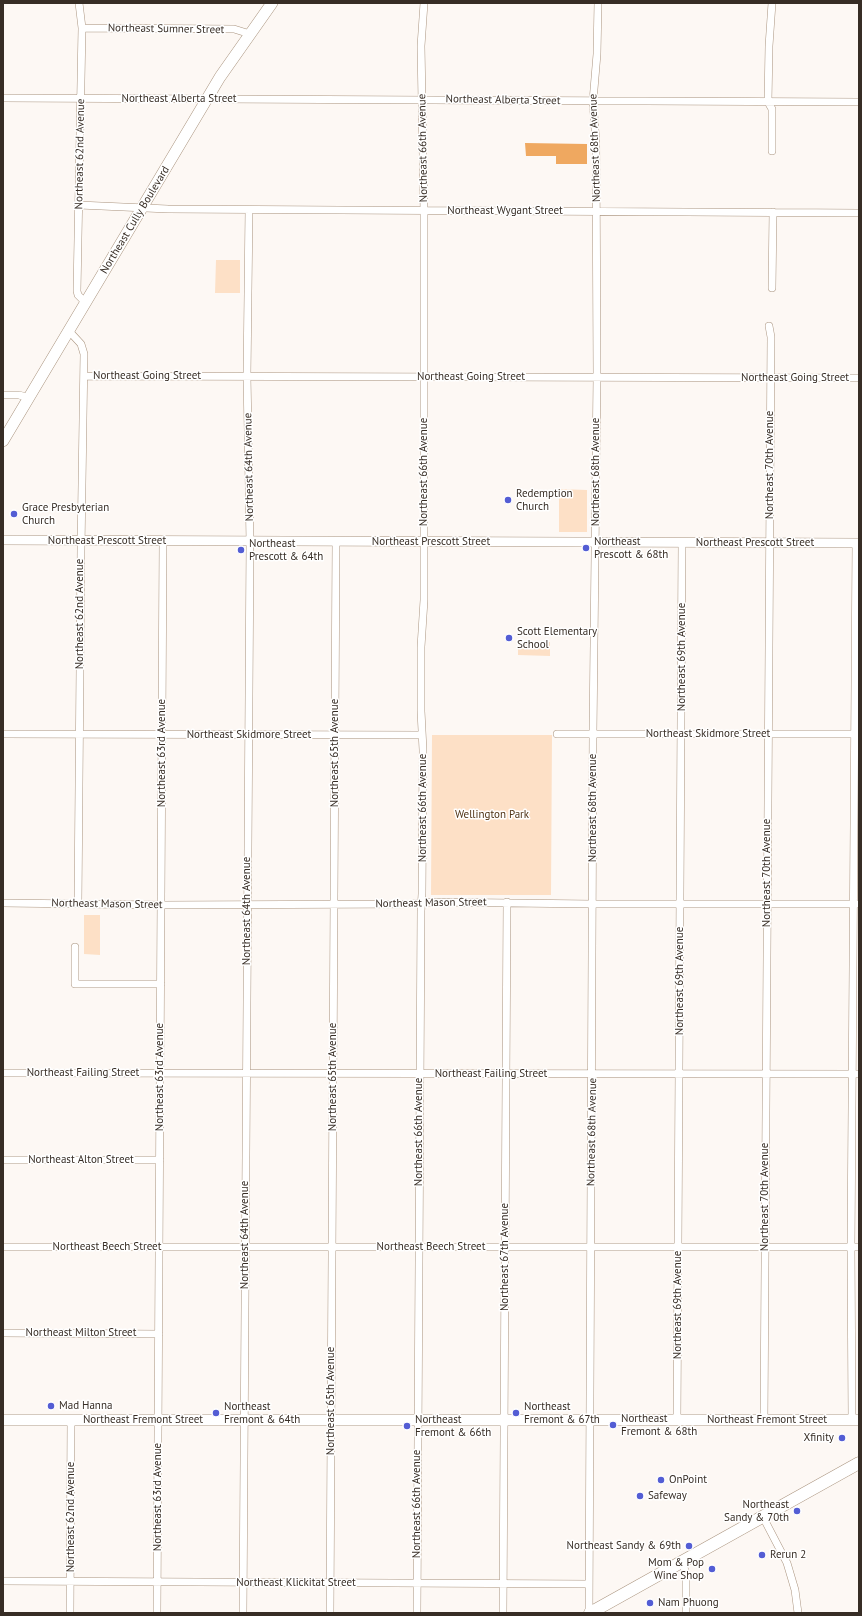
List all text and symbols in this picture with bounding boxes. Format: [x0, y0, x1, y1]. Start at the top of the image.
street label: Northeast Sumner Street [108, 21, 224, 37]
street label: Northeast Alberta Street [122, 92, 236, 106]
street label: Northeast Alberta Street [445, 92, 561, 108]
street label: Northeast 66th Avenue [415, 94, 431, 202]
street label: Northeast 68th Avenue [587, 94, 603, 202]
street label: Northeast 62nd Avenue [72, 99, 88, 209]
street label: Northeast Cully Boulevard [98, 164, 172, 276]
street label: Northeast Wygant Street [447, 204, 563, 218]
street label: Northeast Going Street [93, 369, 201, 383]
street label: Northeast Going Street [417, 370, 525, 384]
street label: Northeast Going Street [741, 371, 849, 385]
street label: Northeast 70th Avenue [763, 411, 777, 519]
street label: Northeast 64th Avenue [241, 413, 257, 521]
street label: Northeast 66th Avenue [417, 418, 431, 526]
street label: Northeast 68th Avenue [589, 418, 603, 526]
place label: Redemption Church [516, 487, 573, 513]
marker: Redemption Church [503, 495, 513, 505]
place label: Grace Presbyterian Church [22, 501, 109, 527]
marker: Grace Presbyterian Church [9, 509, 19, 519]
street label: Northeast Prescott Street [48, 534, 166, 548]
street label: Northeast Prescott Street [372, 535, 490, 549]
place label: Northeast Prescott & 68th [594, 535, 668, 561]
street label: Northeast Prescott Street [696, 536, 814, 550]
place label: Northeast Prescott & 64th [249, 537, 323, 563]
marker: Northeast Prescott & 68th [581, 543, 591, 553]
marker: Northeast Prescott & 64th [236, 545, 246, 555]
street label: Northeast 62nd Avenue [73, 559, 87, 669]
street label: Northeast 69th Avenue [675, 603, 689, 711]
place label: Scott Elementary School [517, 625, 597, 651]
marker: Scott Elementary School [504, 633, 514, 643]
street label: Northeast 63rd Avenue [155, 699, 169, 807]
street label: Northeast 65th Avenue [328, 699, 342, 807]
street label: Northeast Skidmore Street [646, 727, 770, 741]
street label: Northeast Skidmore Street [187, 728, 311, 742]
street label: Northeast 66th Avenue [416, 754, 430, 862]
street label: Northeast 68th Avenue [586, 754, 600, 862]
park label: Wellington Park [455, 808, 529, 822]
street label: Northeast 70th Avenue [760, 819, 774, 927]
street label: Northeast 64th Avenue [240, 857, 254, 965]
street label: Northeast Mason Street [375, 895, 487, 911]
street label: Northeast Mason Street [51, 896, 163, 912]
street label: Northeast 69th Avenue [673, 927, 687, 1035]
street label: Northeast 63rd Avenue [153, 1023, 167, 1131]
street label: Northeast 65th Avenue [326, 1023, 340, 1131]
street label: Northeast Failing Street [27, 1066, 139, 1080]
street label: Northeast Failing Street [435, 1067, 547, 1081]
street label: Northeast 66th Avenue [412, 1078, 426, 1186]
street label: Northeast 68th Avenue [584, 1078, 600, 1186]
street label: Northeast 70th Avenue [758, 1143, 772, 1251]
street label: Northeast Alton Street [28, 1153, 134, 1167]
street label: Northeast 64th Avenue [238, 1181, 252, 1289]
street label: Northeast 67th Avenue [498, 1203, 512, 1311]
street label: Northeast Beech Street [53, 1240, 161, 1254]
street label: Northeast Beech Street [377, 1240, 485, 1254]
street label: Northeast 69th Avenue [671, 1251, 685, 1359]
street label: Northeast Milton Street [26, 1326, 136, 1340]
street label: Northeast 65th Avenue [324, 1347, 338, 1455]
place label: Mad Hanna [59, 1399, 112, 1413]
place label: Northeast Fremont & 64th [224, 1400, 300, 1426]
place label: Northeast Fremont & 67th [524, 1400, 600, 1426]
marker: Mad Hanna [46, 1401, 56, 1411]
marker: Northeast Fremont & 64th [211, 1408, 221, 1418]
marker: Northeast Fremont & 67th [511, 1408, 521, 1418]
place label: Northeast Fremont & 68th [621, 1412, 697, 1438]
street label: Northeast Fremont Street [83, 1413, 203, 1427]
place label: Northeast Fremont & 66th [415, 1413, 491, 1439]
street label: Northeast Fremont Street [707, 1413, 827, 1427]
marker: Northeast Fremont & 68th [608, 1420, 618, 1430]
marker: Northeast Fremont & 66th [402, 1421, 412, 1431]
place label: Xfinity [803, 1431, 834, 1445]
marker: Xfinity [837, 1433, 847, 1443]
street label: Northeast 63rd Avenue [151, 1443, 165, 1551]
street label: Northeast 66th Avenue [410, 1450, 424, 1558]
street label: Northeast 62nd Avenue [64, 1462, 78, 1572]
place label: OnPoint [669, 1473, 707, 1487]
marker: OnPoint [656, 1475, 666, 1485]
place label: Safeway [648, 1489, 687, 1503]
marker: Safeway [635, 1491, 645, 1501]
place label: Northeast Sandy & 70th [724, 1498, 789, 1524]
marker: Northeast Sandy & 70th [792, 1506, 802, 1516]
place label: Northeast Sandy & 69th [567, 1539, 681, 1553]
marker: Northeast Sandy & 69th [684, 1541, 694, 1551]
place label: Rerun 2 [770, 1548, 806, 1562]
marker: Rerun 2 [757, 1550, 767, 1560]
place label: Mom & Pop Wine Shop [648, 1556, 704, 1582]
marker: Mom & Pop Wine Shop [707, 1564, 717, 1574]
street label: Northeast Klickitat Street [236, 1576, 356, 1590]
place label: Nam Phuong [658, 1596, 719, 1610]
marker: Nam Phuong [645, 1598, 655, 1608]

